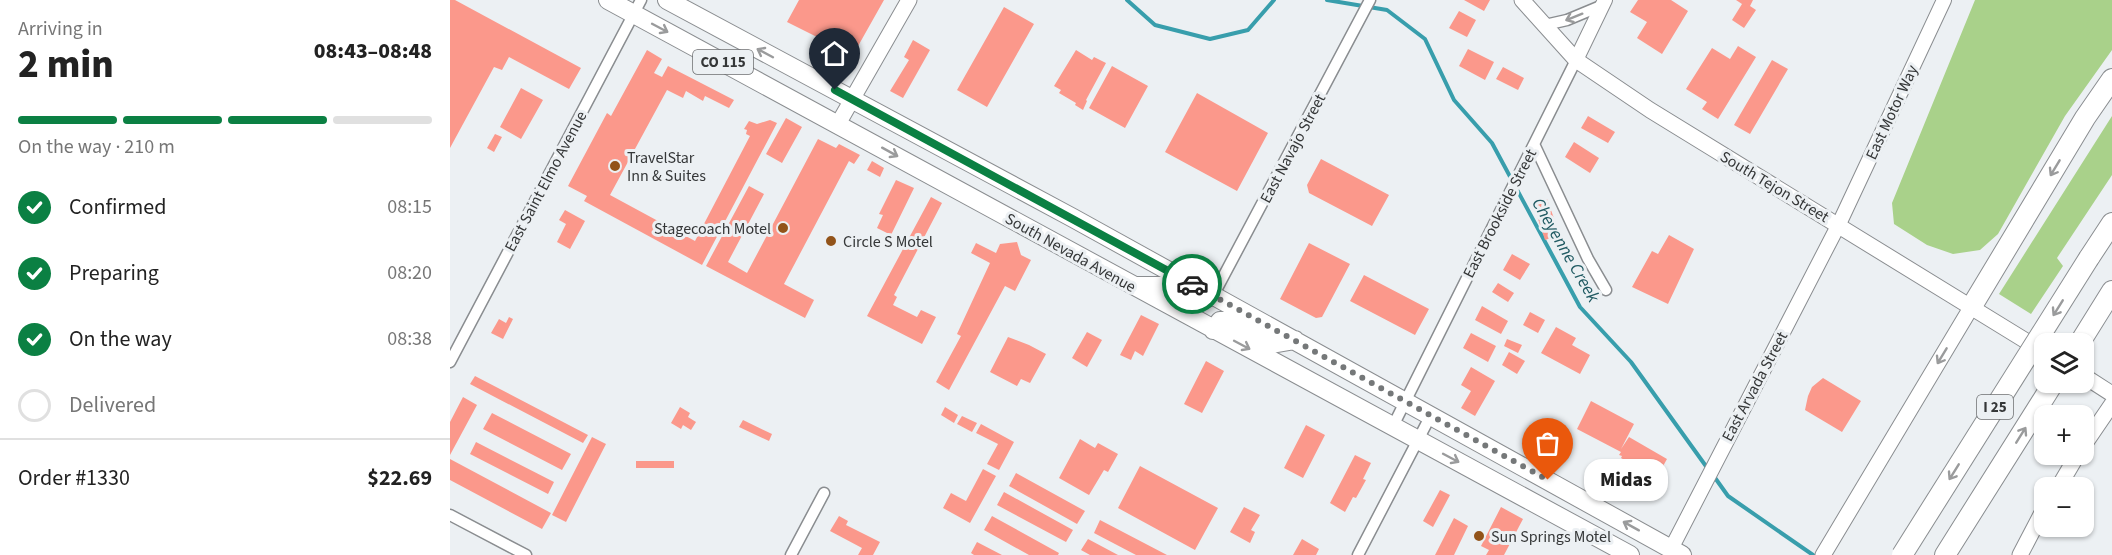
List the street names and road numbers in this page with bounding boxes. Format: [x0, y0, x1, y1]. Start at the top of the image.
road number: CO 115 [693, 50, 753, 74]
street label: East Motor Way [1860, 61, 1924, 163]
street label: East Navajo Street [1255, 89, 1331, 207]
street label: East Saint Elmo Avenue [499, 107, 592, 256]
street label: East Brookside Street [1458, 145, 1542, 282]
street label: South Tejon Street [1716, 146, 1834, 228]
street label: South Nevada Avenue [1001, 208, 1140, 298]
street label: East Arvada Street [1717, 327, 1793, 445]
road number: I 25 [1977, 395, 2013, 419]

